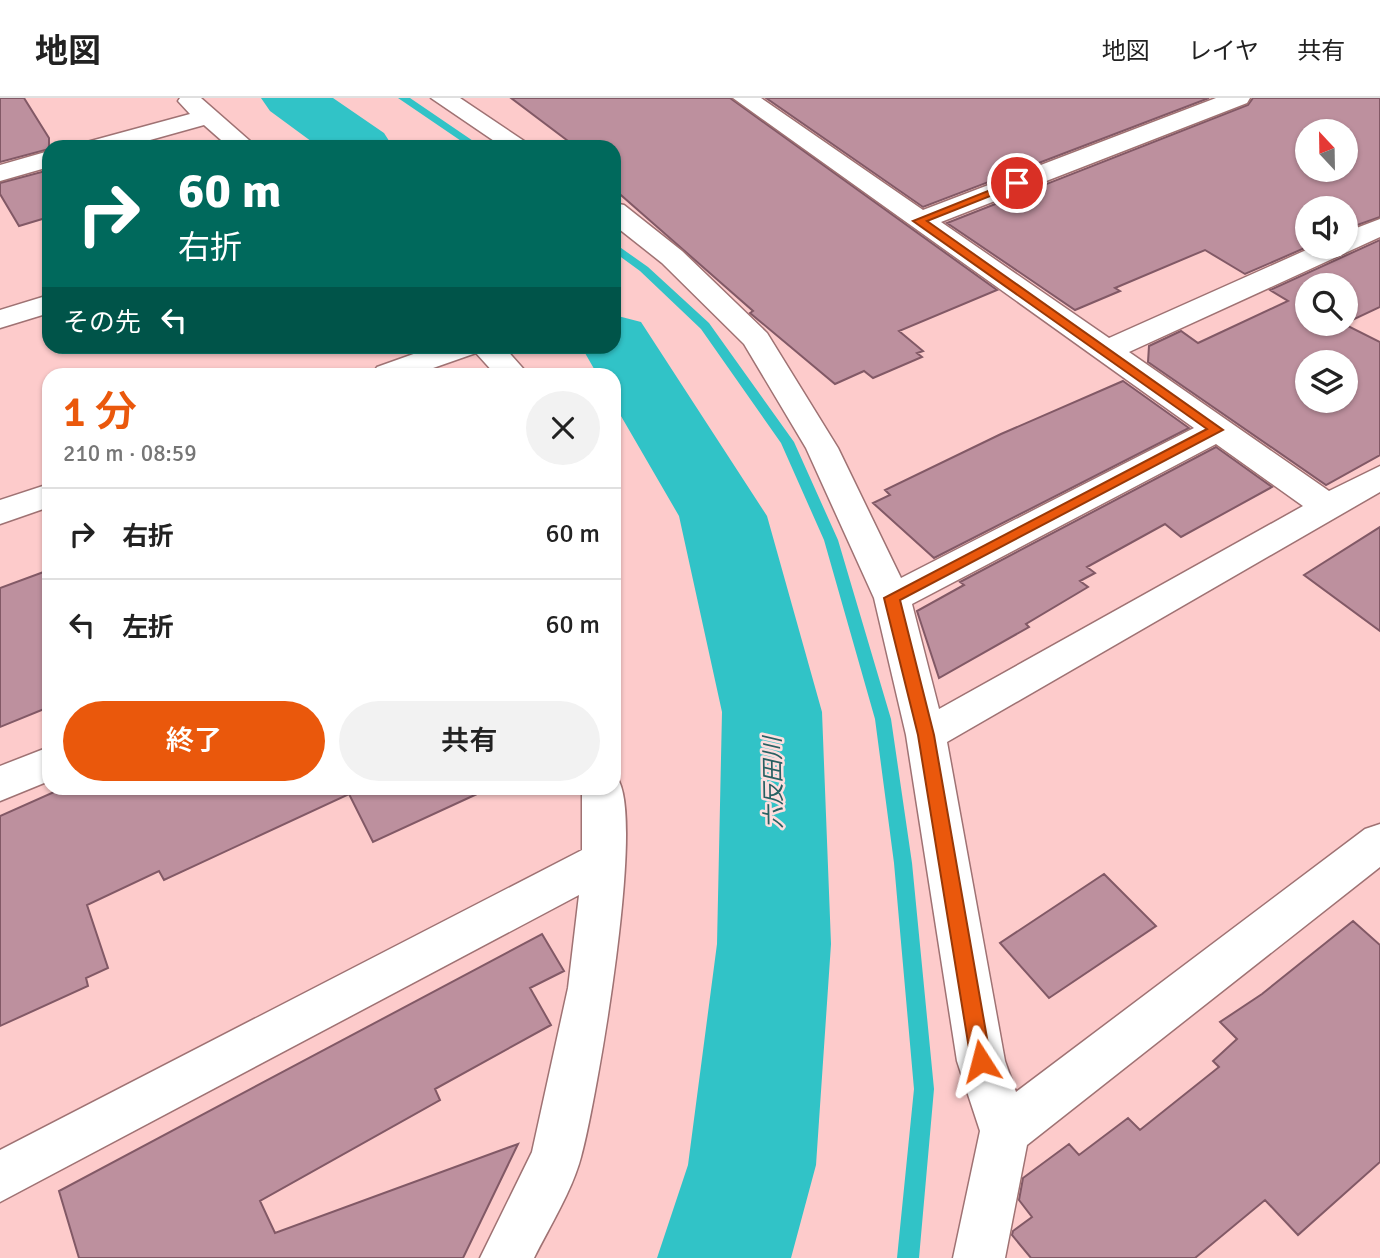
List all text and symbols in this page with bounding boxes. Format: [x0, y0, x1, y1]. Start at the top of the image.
text: 地図 [35, 31, 101, 72]
text: 地図 [1102, 36, 1150, 66]
text: レイヤ [1188, 36, 1259, 66]
text: 共有 [1297, 36, 1345, 66]
north arrow [1295, 119, 1358, 182]
map controls [1295, 119, 1358, 413]
pin [987, 153, 1047, 213]
text: 60 m [178, 161, 281, 221]
icon: arrive [998, 164, 1036, 202]
icon: right [63, 168, 154, 259]
button: sound [1295, 196, 1358, 259]
text: 右折 [178, 228, 242, 267]
button: search [1295, 273, 1358, 336]
icon: left [155, 301, 193, 339]
text: その先 [63, 307, 141, 339]
button: layers [1295, 350, 1358, 413]
text: 1 分 [63, 387, 137, 438]
button: close [526, 391, 600, 465]
text: 210 m · 08:59 [63, 439, 197, 468]
icon: right [63, 515, 101, 553]
text: 60 m [545, 518, 600, 550]
text: 右折 [122, 521, 174, 553]
icon: left [63, 606, 101, 644]
text: 60 m [545, 609, 600, 641]
text: 左折 [122, 612, 174, 644]
button: 終了 [63, 701, 325, 781]
button: 共有 [339, 701, 600, 781]
water label: 六反田川 [758, 734, 789, 829]
position arrow [944, 1024, 1018, 1098]

